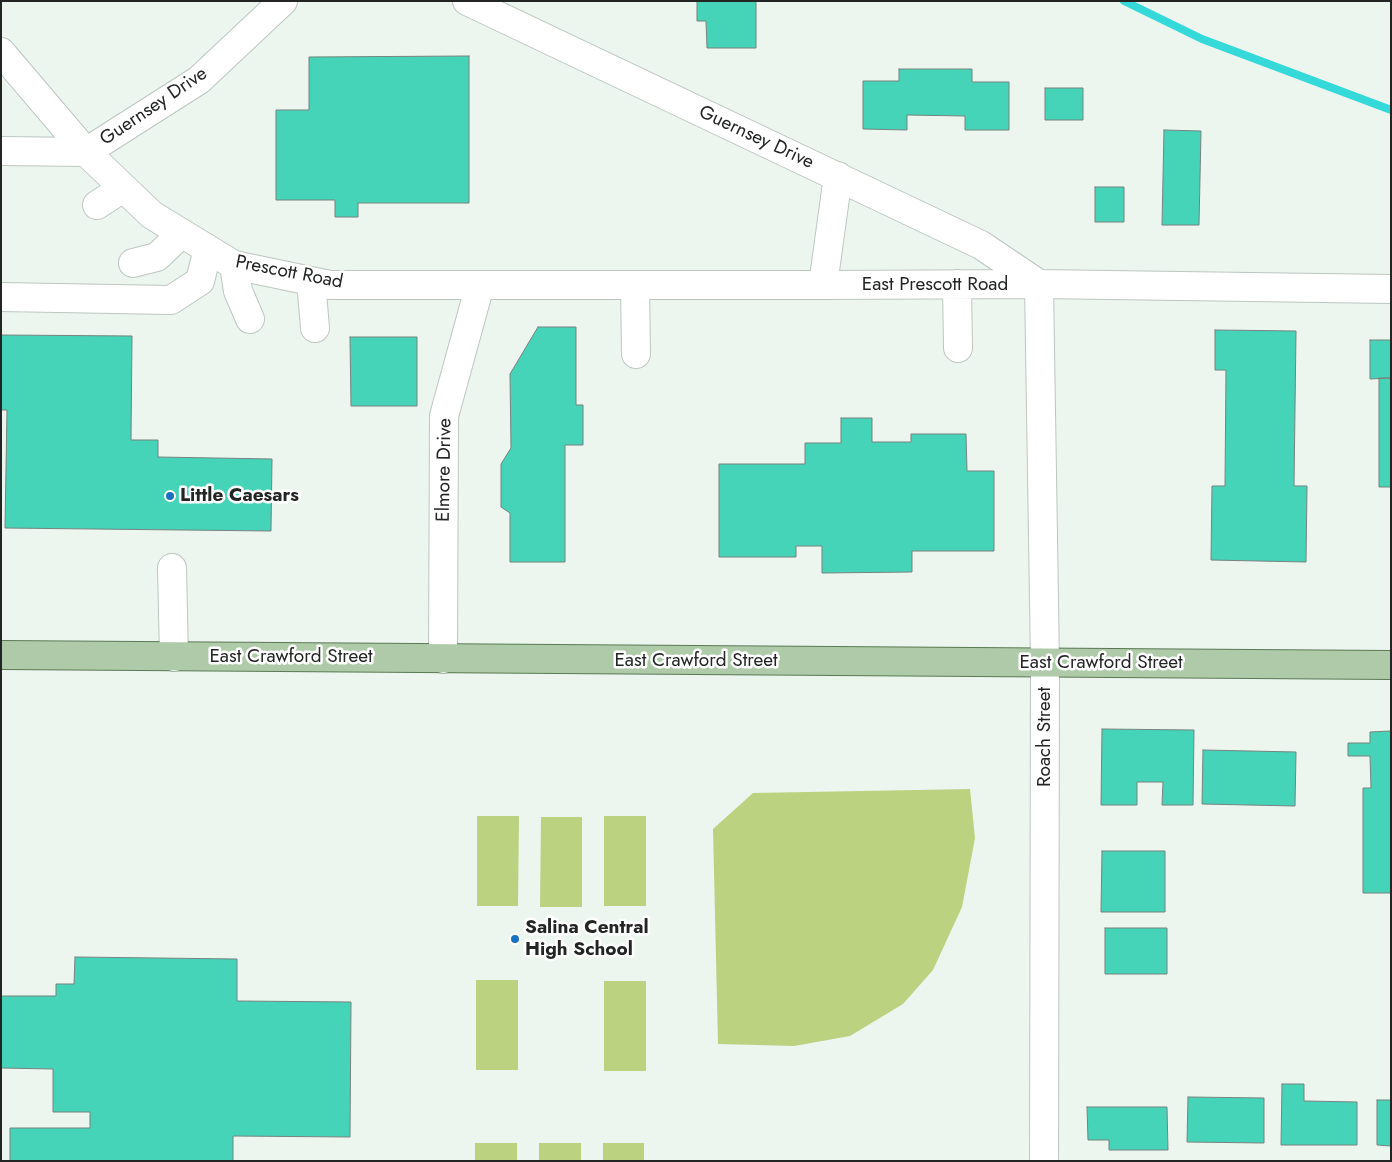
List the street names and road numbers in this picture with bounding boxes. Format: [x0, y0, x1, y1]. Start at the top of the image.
street label: Guernsey Drive [96, 63, 212, 151]
street label: Guernsey Drive [695, 101, 817, 175]
street label: Prescott Road [233, 251, 345, 295]
street label: East Prescott Road [862, 274, 1008, 296]
street label: Elmore Drive [433, 418, 457, 522]
street label: East Crawford Street [209, 646, 373, 668]
street label: East Crawford Street [614, 650, 778, 672]
street label: East Crawford Street [1019, 652, 1183, 674]
street label: Roach Street [1034, 687, 1056, 787]

